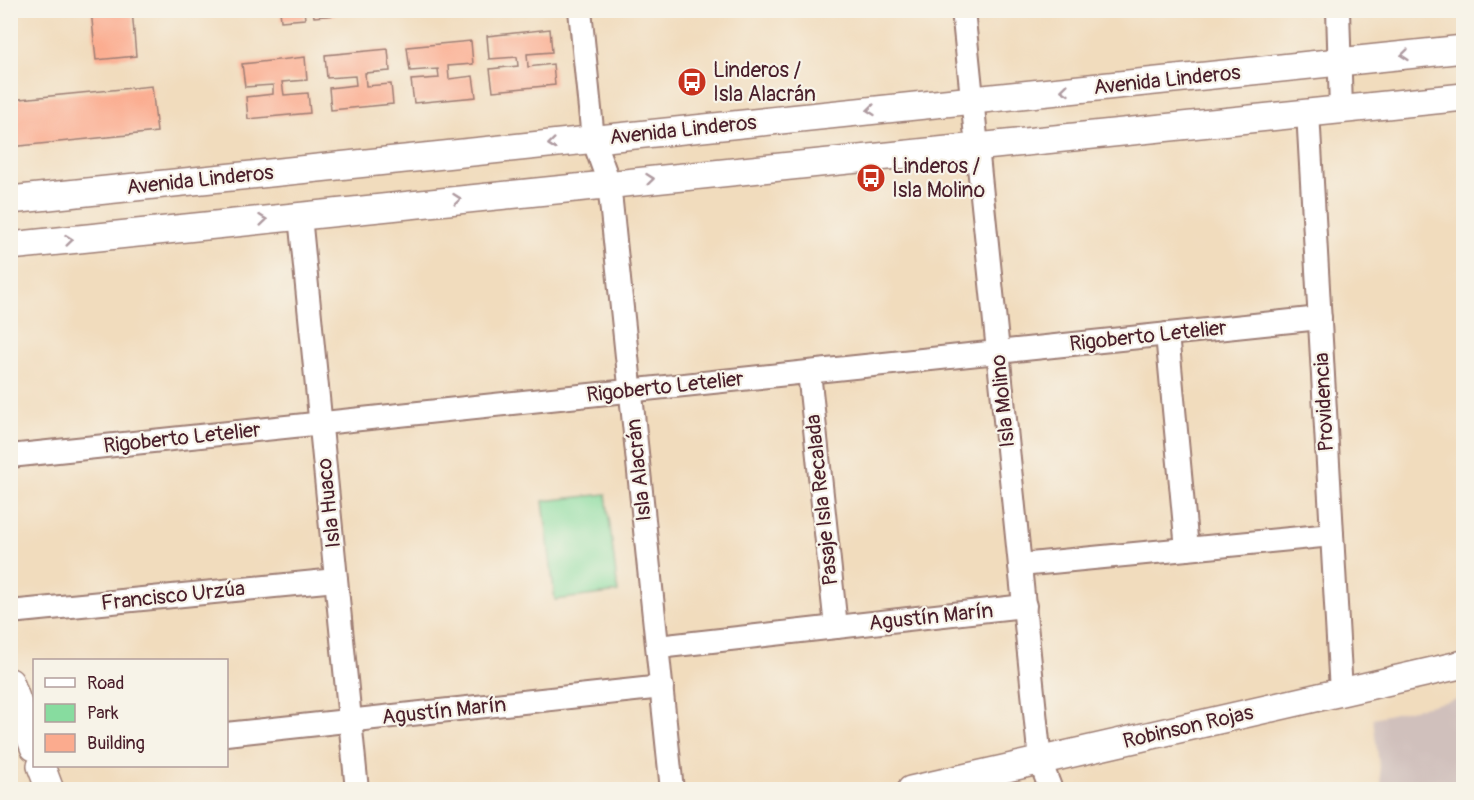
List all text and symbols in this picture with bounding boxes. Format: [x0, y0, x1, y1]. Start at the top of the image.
one-way arrow [1401, 48, 1410, 61]
place label: Linderos / Isla Alacrán [713, 57, 816, 108]
street label: Avenida Linderos [1092, 59, 1243, 101]
bus stop icon: Linderos / Isla Alacrán [676, 66, 708, 98]
one-way arrow [1061, 84, 1070, 96]
one-way arrow [867, 104, 876, 116]
street label: Avenida Linderos [608, 109, 759, 151]
one-way arrow [547, 137, 556, 149]
place label: Linderos / Isla Molino [892, 153, 985, 204]
street label: Avenida Linderos [125, 159, 276, 201]
bus stop icon: Linderos / Isla Molino [855, 162, 887, 194]
one-way arrow [646, 173, 655, 186]
one-way arrow [452, 193, 461, 206]
one-way arrow [258, 214, 267, 227]
one-way arrow [64, 234, 73, 247]
street label: Rigoberto Letelier [1068, 314, 1228, 358]
street label: Providencia [1308, 352, 1340, 452]
street label: Isla Molino [985, 353, 1021, 449]
street label: Rigoberto Letelier [585, 365, 745, 409]
street label: Pasaje Isla Recalada [800, 413, 844, 587]
street label: Rigoberto Letelier [102, 416, 262, 460]
street label: Isla Alacrán [620, 417, 658, 523]
street label: Isla Huaco [311, 457, 347, 549]
street label: Francisco Urzúa [100, 575, 246, 617]
street label: Agustín Marín [867, 597, 995, 637]
legend [33, 659, 228, 767]
text: Road [87, 672, 124, 695]
street label: Agustín Marín [380, 691, 508, 731]
street label: Robinson Rojas [1120, 699, 1256, 755]
text: Park [87, 702, 119, 725]
text: Building [87, 732, 145, 755]

